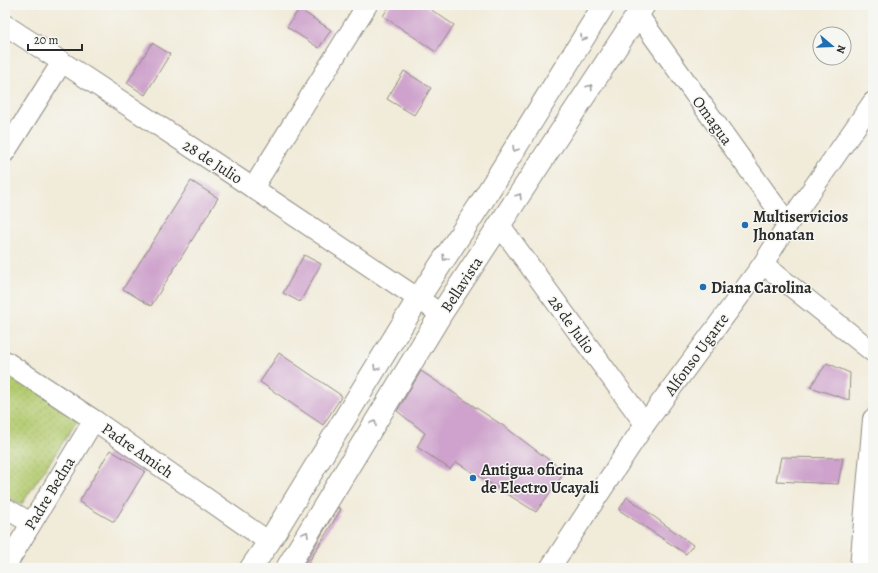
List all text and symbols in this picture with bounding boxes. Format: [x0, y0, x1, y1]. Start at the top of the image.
scale bar [28, 26, 82, 52]
north arrow [812, 26, 852, 66]
text: 20 m [34, 32, 58, 48]
one-way arrow [581, 34, 588, 41]
text: N [833, 43, 849, 55]
one-way arrow [586, 84, 593, 91]
street label: Omagua [687, 91, 738, 150]
street label: 28 de Julio [178, 134, 247, 189]
one-way arrow [512, 145, 520, 152]
one-way arrow [514, 193, 522, 200]
place label: Multiservicios Jhonatan [753, 206, 848, 246]
marker: Multiservicios Jhonatan [740, 220, 750, 230]
street label: Bellavista [436, 252, 488, 317]
one-way arrow [443, 254, 450, 261]
place label: Diana Carolina [711, 277, 812, 299]
marker: Diana Carolina [698, 282, 708, 292]
street label: 28 de Julio [543, 291, 600, 358]
street label: Alfonso Ugarte [659, 309, 734, 401]
one-way arrow [373, 364, 380, 371]
street label: Padre Amich [97, 418, 178, 484]
one-way arrow [369, 420, 377, 427]
street label: Padre Bedna [19, 452, 81, 534]
place label: Antigua oficina de Electro Ucayali [480, 459, 599, 499]
marker: Antigua oficina de Electro Ucayali [468, 473, 478, 483]
one-way arrow [302, 531, 309, 538]

